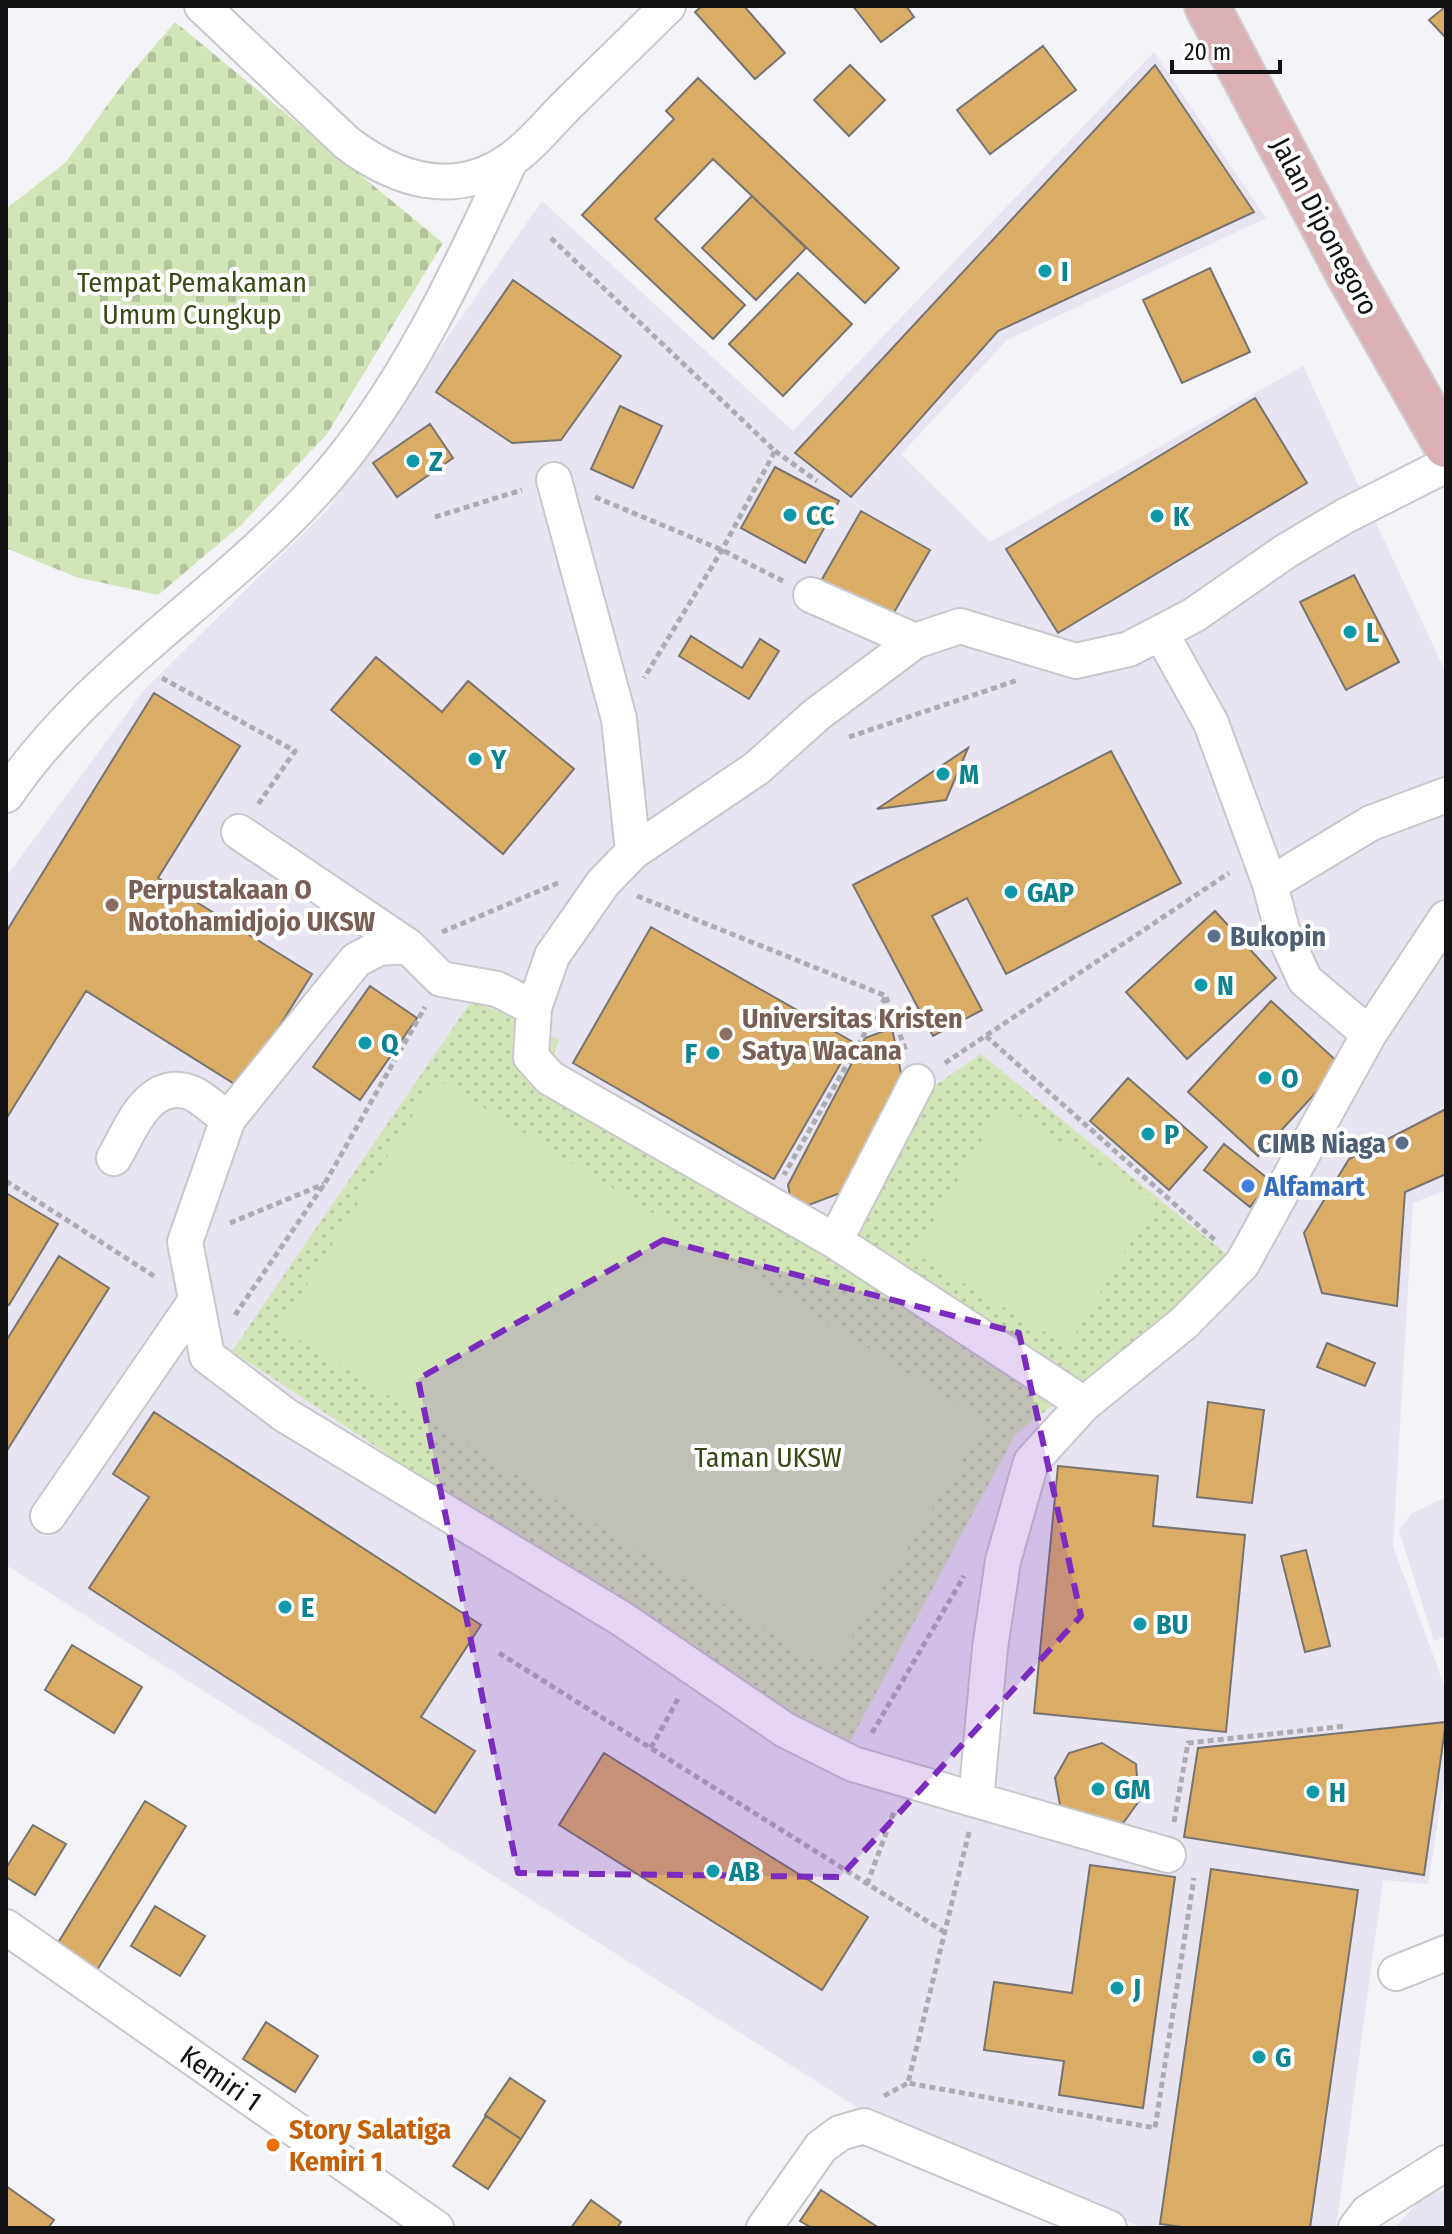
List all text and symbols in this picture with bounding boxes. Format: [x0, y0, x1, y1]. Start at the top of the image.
scale bar [1172, 24, 1280, 74]
text: 20 m [1184, 38, 1231, 66]
street label: Jalan Diponegoro [1264, 132, 1385, 321]
place label: I [1061, 255, 1069, 288]
marker: I [1036, 262, 1054, 280]
park label: Tempat Pemakaman Umum Cungkup [77, 266, 307, 331]
place label: Z [429, 445, 443, 478]
marker: Z [404, 452, 422, 470]
place label: CC [806, 499, 835, 532]
place label: K [1173, 500, 1190, 533]
marker: CC [781, 506, 799, 524]
marker: K [1148, 507, 1166, 525]
place label: L [1366, 616, 1379, 649]
marker: L [1341, 623, 1359, 641]
place label: Y [490, 743, 507, 776]
marker: Y [466, 750, 484, 768]
place label: M [959, 758, 979, 791]
marker: M [934, 765, 952, 783]
place label: Perpustakaan O Notohamidjojo UKSW [128, 873, 375, 938]
place label: GAP [1027, 876, 1074, 909]
marker: GAP [1002, 883, 1020, 901]
marker: Perpustakaan O Notohamidjojo UKSW [103, 896, 121, 914]
place label: Bukopin [1230, 920, 1326, 953]
marker: Bukopin [1205, 927, 1223, 945]
place label: N [1217, 969, 1234, 1002]
marker: N [1192, 976, 1210, 994]
place label: Universitas Kristen Satya Wacana [742, 1002, 963, 1067]
marker: Universitas Kristen Satya Wacana [717, 1025, 735, 1043]
place label: Q [381, 1027, 399, 1060]
marker: Q [356, 1034, 374, 1052]
place label: F [685, 1037, 698, 1070]
marker: F [704, 1044, 722, 1062]
place label: O [1281, 1062, 1299, 1095]
marker: O [1256, 1069, 1274, 1087]
place label: P [1164, 1118, 1179, 1151]
marker: P [1139, 1125, 1157, 1143]
place label: CIMB Niaga [1257, 1127, 1386, 1160]
marker: CIMB Niaga [1393, 1134, 1411, 1152]
place label: Alfamart [1263, 1170, 1366, 1203]
marker: Alfamart [1239, 1177, 1257, 1195]
park label: Taman UKSW [694, 1441, 842, 1474]
place label: E [301, 1591, 314, 1624]
marker: E [276, 1598, 294, 1616]
place label: BU [1156, 1608, 1188, 1641]
marker: BU [1131, 1615, 1149, 1633]
place label: GM [1114, 1773, 1151, 1806]
place label: H [1329, 1776, 1346, 1809]
marker: GM [1089, 1780, 1107, 1798]
marker: H [1304, 1783, 1322, 1801]
place label: AB [728, 1855, 760, 1888]
marker: AB [704, 1862, 722, 1880]
place label: J [1132, 1972, 1141, 2005]
marker: J [1108, 1979, 1126, 1997]
street label: Kemiri 1 [174, 2039, 268, 2118]
place label: G [1275, 2041, 1292, 2074]
marker: G [1250, 2048, 1268, 2066]
place label: Story Salatiga Kemiri 1 [289, 2113, 451, 2178]
marker: Story Salatiga Kemiri 1 [264, 2136, 282, 2154]

